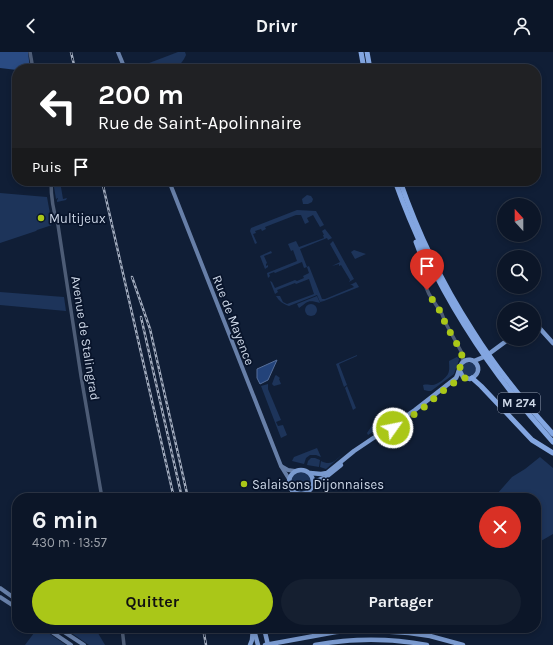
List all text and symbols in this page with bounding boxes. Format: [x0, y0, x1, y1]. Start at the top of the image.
icon: back [20, 15, 42, 37]
text: Drivr [256, 15, 297, 37]
icon: person [511, 15, 533, 37]
text: 200 m [98, 78, 184, 111]
icon: left [32, 80, 84, 132]
text: Rue de Saint-Apolinnaire [98, 112, 302, 134]
icon: arrive [70, 156, 92, 178]
text: Puis [32, 158, 62, 176]
north arrow [497, 198, 541, 242]
map controls [497, 198, 541, 346]
place label: Multijeux [49, 211, 106, 226]
marker: Multijeux [36, 213, 46, 223]
pin [410, 249, 444, 290]
button: search [497, 250, 541, 294]
icon: arrive [416, 255, 438, 277]
street label: Rue de Mayence [209, 273, 258, 368]
street label: Avenue de Stalingrad [68, 275, 103, 401]
button: layers [497, 302, 541, 346]
road number: M 274 [498, 393, 540, 413]
position arrow [372, 407, 414, 449]
place label: Salaisons Dijonnaises [252, 477, 384, 492]
marker: Salaisons Dijonnaises [239, 479, 249, 489]
text: 6 min [32, 506, 98, 534]
button: close [479, 506, 521, 548]
text: 430 m · 13:57 [32, 535, 107, 550]
button: Quitter [32, 579, 273, 625]
button: Partager [281, 579, 521, 625]

